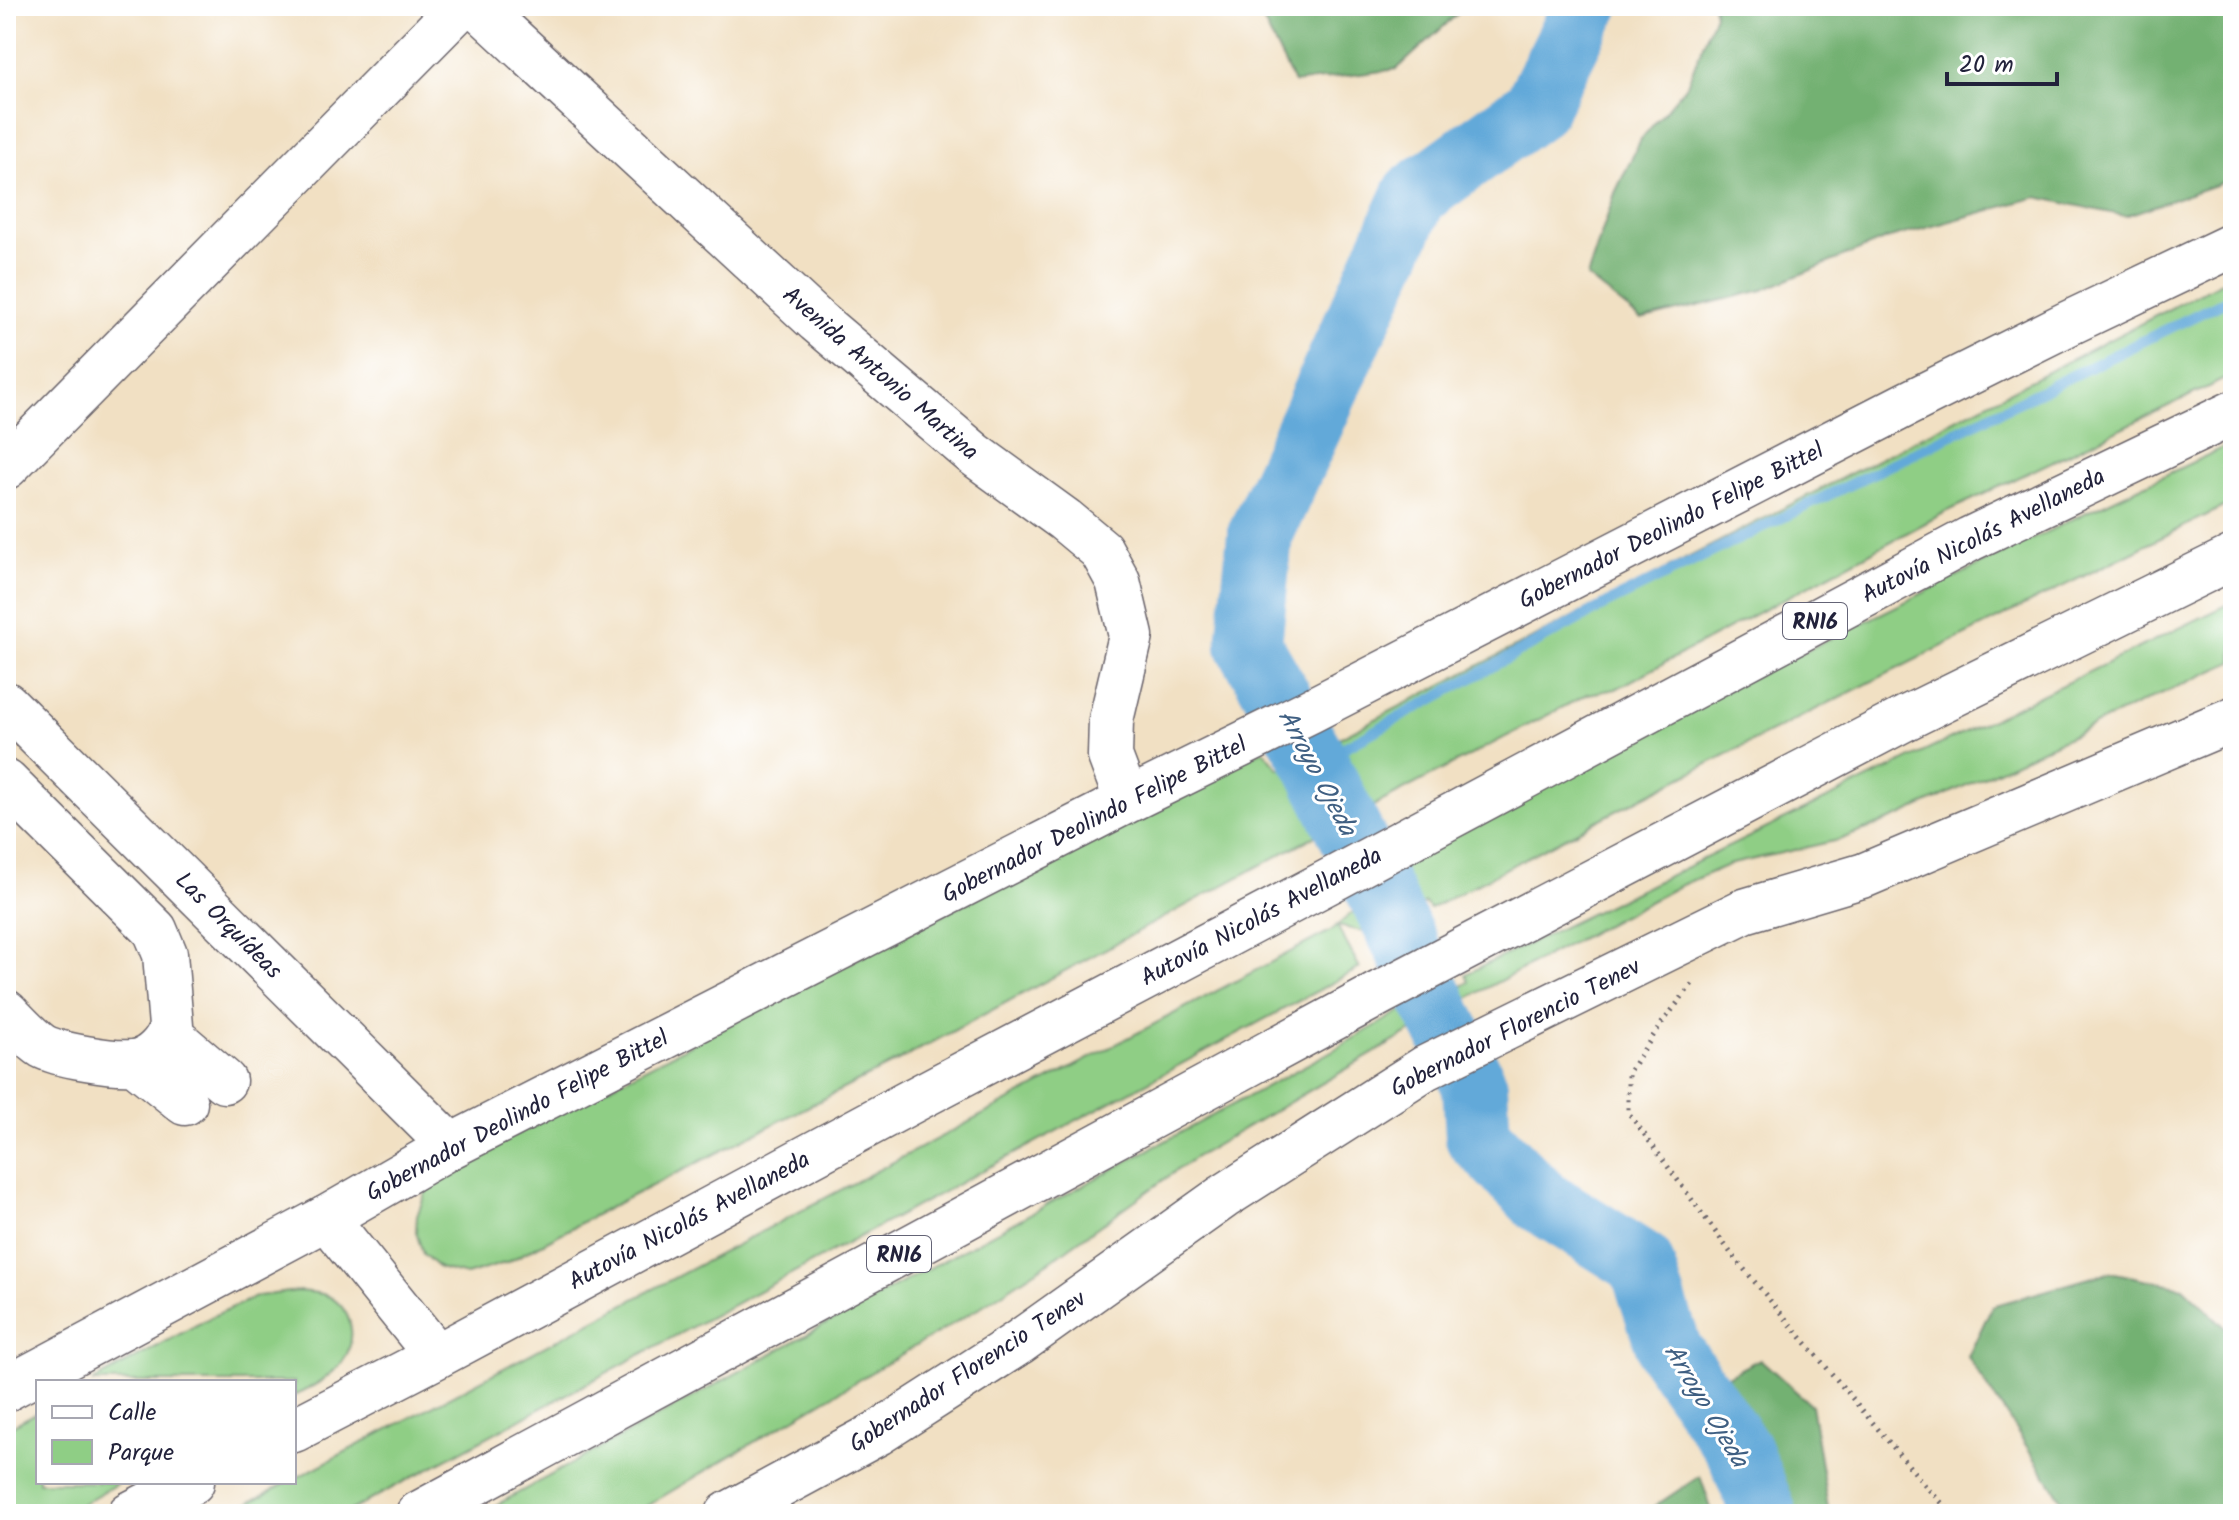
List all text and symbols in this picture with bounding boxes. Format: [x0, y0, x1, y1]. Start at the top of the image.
scale bar [1947, 36, 2057, 86]
text: 20 m [1959, 46, 2014, 85]
street label: Avenida Antonio Martina [773, 277, 987, 471]
street label: Gobernador Deolindo Felipe Bittel [1512, 432, 1831, 621]
street label: Autovía Nicolás Avellaneda [1855, 458, 2112, 615]
road number: RN16 [1783, 603, 1847, 639]
water label: Arroyo Ojeda [1265, 702, 1368, 846]
street label: Gobernador Deolindo Felipe Bittel [935, 726, 1254, 915]
street label: Autovía Nicolás Avellaneda [1134, 837, 1390, 998]
street label: Las Orquídeas [165, 863, 291, 989]
street label: Gobernador Florencio Tenev [1384, 948, 1648, 1108]
street label: Gobernador Deolindo Felipe Bittel [359, 1020, 676, 1213]
street label: Autovía Nicolás Avellaneda [562, 1141, 818, 1302]
road number: RN16 [867, 1236, 931, 1272]
street label: Gobernador Florencio Tenev [841, 1280, 1095, 1464]
water label: Arroyo Ojeda [1652, 1336, 1760, 1478]
legend [36, 1380, 296, 1484]
text: Calle [108, 1394, 156, 1433]
text: Parque [108, 1434, 174, 1473]

